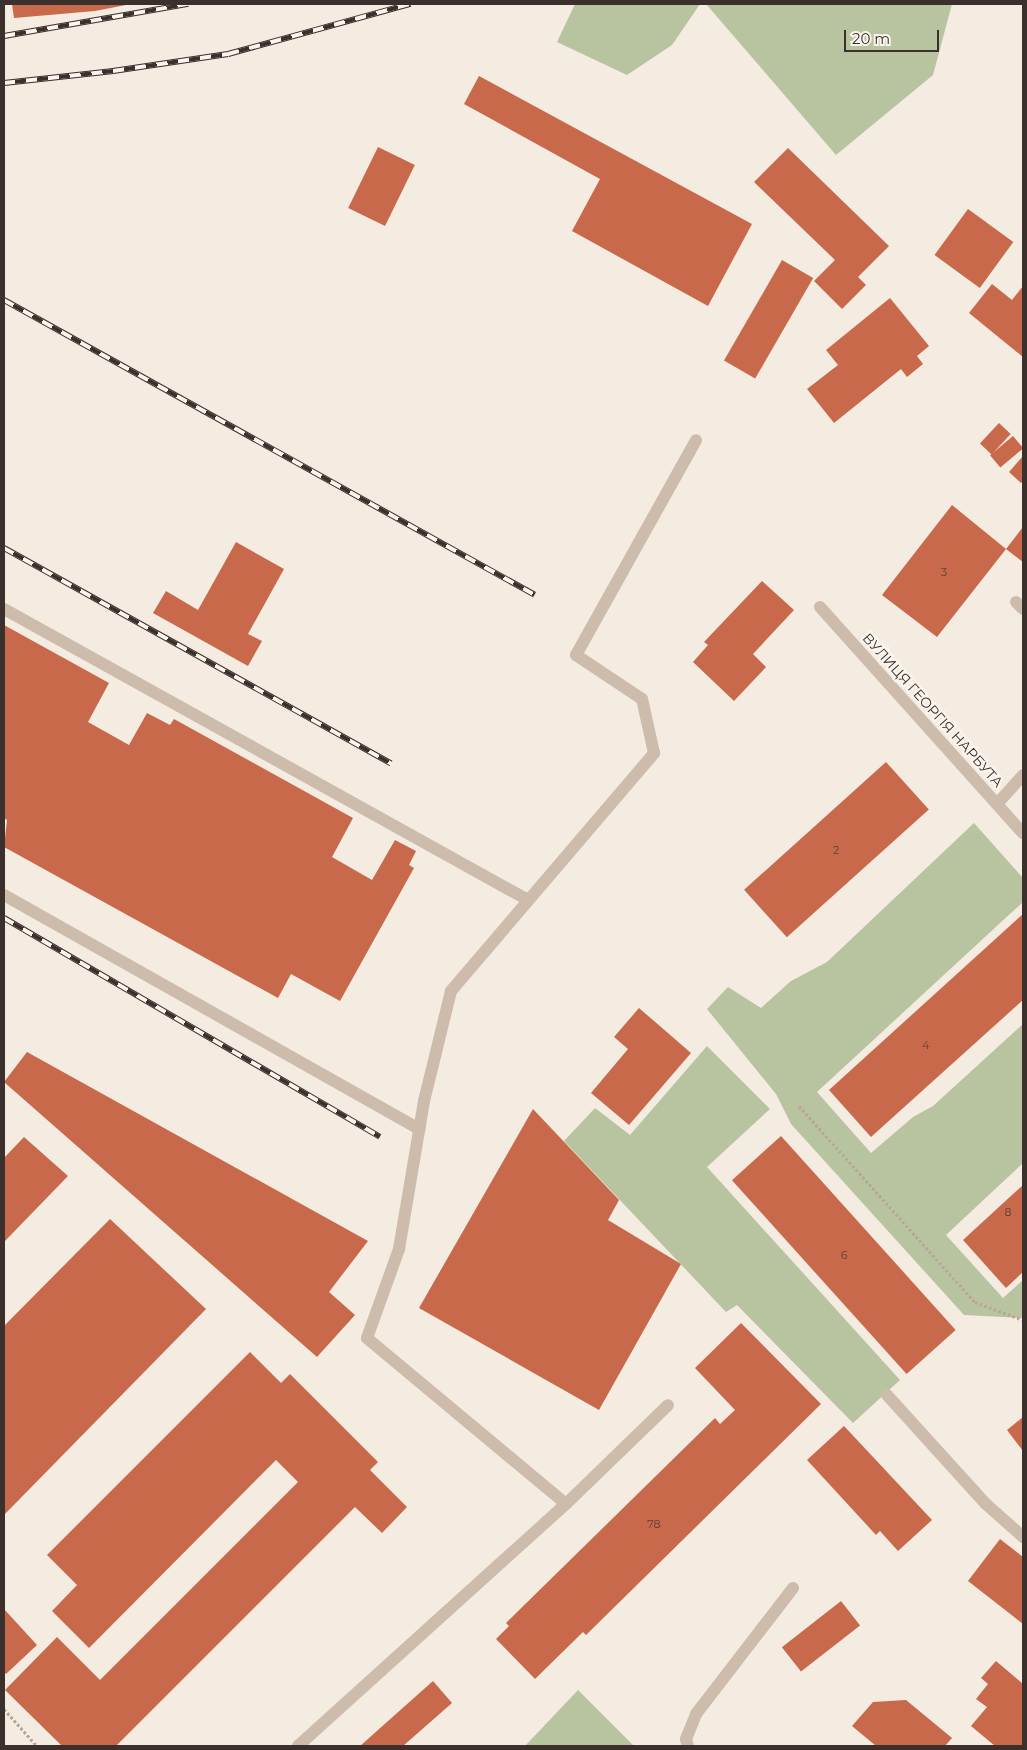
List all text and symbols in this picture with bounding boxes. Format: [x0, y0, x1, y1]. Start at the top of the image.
scale bar [847, 20, 942, 52]
text: 20 m [852, 29, 890, 48]
house number: 3 [941, 565, 947, 579]
street label: ВУЛИЦЯ ГЕОРГІЯ НАРБУТА [859, 629, 1007, 791]
house number: 2 [833, 843, 839, 857]
house number: 4 [922, 1038, 930, 1052]
house number: 8 [1004, 1205, 1012, 1219]
house number: 6 [841, 1248, 847, 1262]
house number: 78 [647, 1517, 661, 1531]

